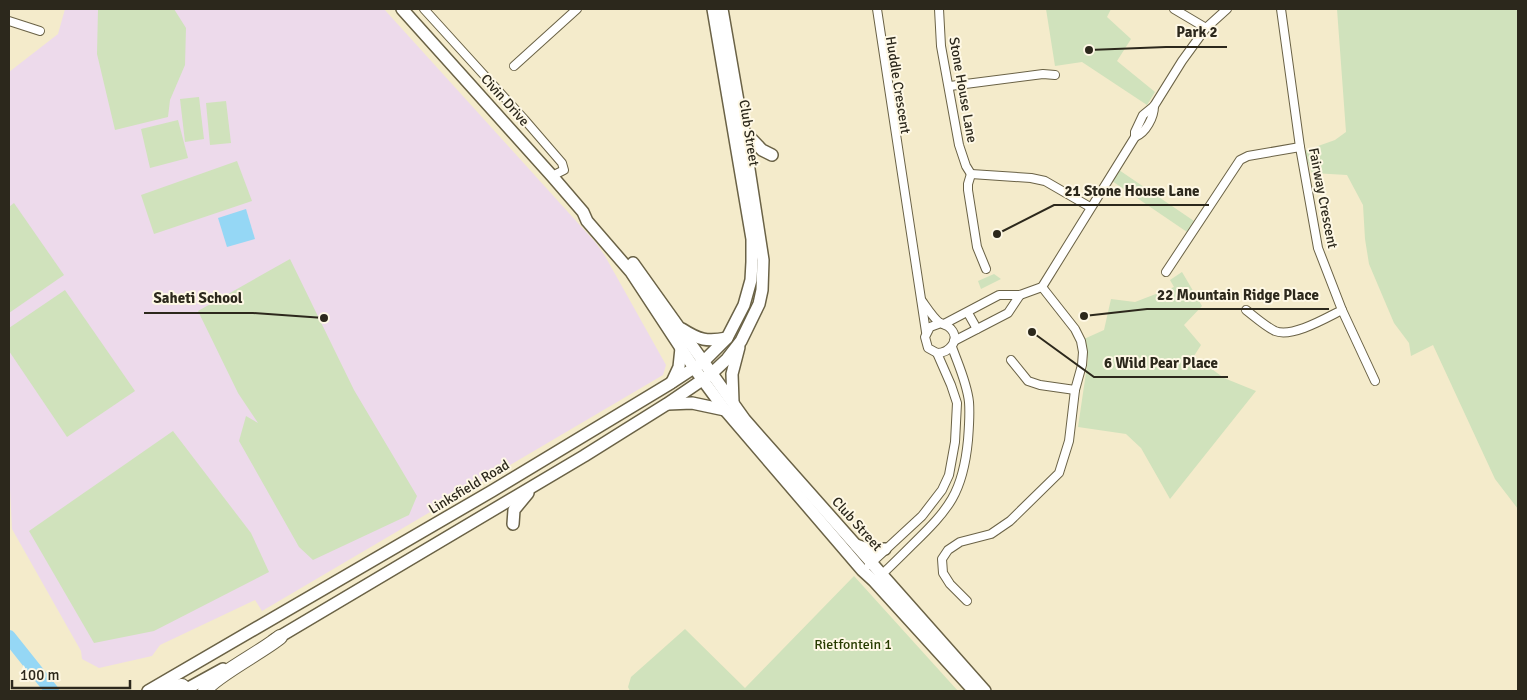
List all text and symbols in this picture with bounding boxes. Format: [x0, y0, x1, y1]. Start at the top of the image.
callout: Park 2 [1166, 17, 1227, 47]
text: Park 2 [1176, 23, 1218, 41]
street label: Huddle Crescent [882, 35, 914, 135]
street label: Stone House Lane [945, 36, 981, 144]
street label: Civin Drive [477, 70, 533, 130]
street label: Club Street [735, 99, 763, 168]
street label: Fairway Crescent [1305, 146, 1341, 250]
callout: 21 Stone House Lane [1054, 175, 1209, 205]
text: 21 Stone House Lane [1064, 182, 1200, 200]
callout: 22 Mountain Ridge Place [1147, 279, 1329, 309]
callout: Saheti School [144, 283, 253, 313]
text: 22 Mountain Ridge Place [1157, 286, 1319, 304]
text: Saheti School [153, 289, 243, 307]
callout: 6 Wild Pear Place [1094, 347, 1228, 377]
text: 6 Wild Pear Place [1104, 354, 1218, 372]
street label: Linksfield Road [426, 456, 512, 518]
street label: Club Street [828, 493, 886, 555]
park label: Rietfontein 1 [814, 636, 892, 653]
scale bar [12, 658, 130, 690]
text: 100 m [20, 666, 60, 684]

